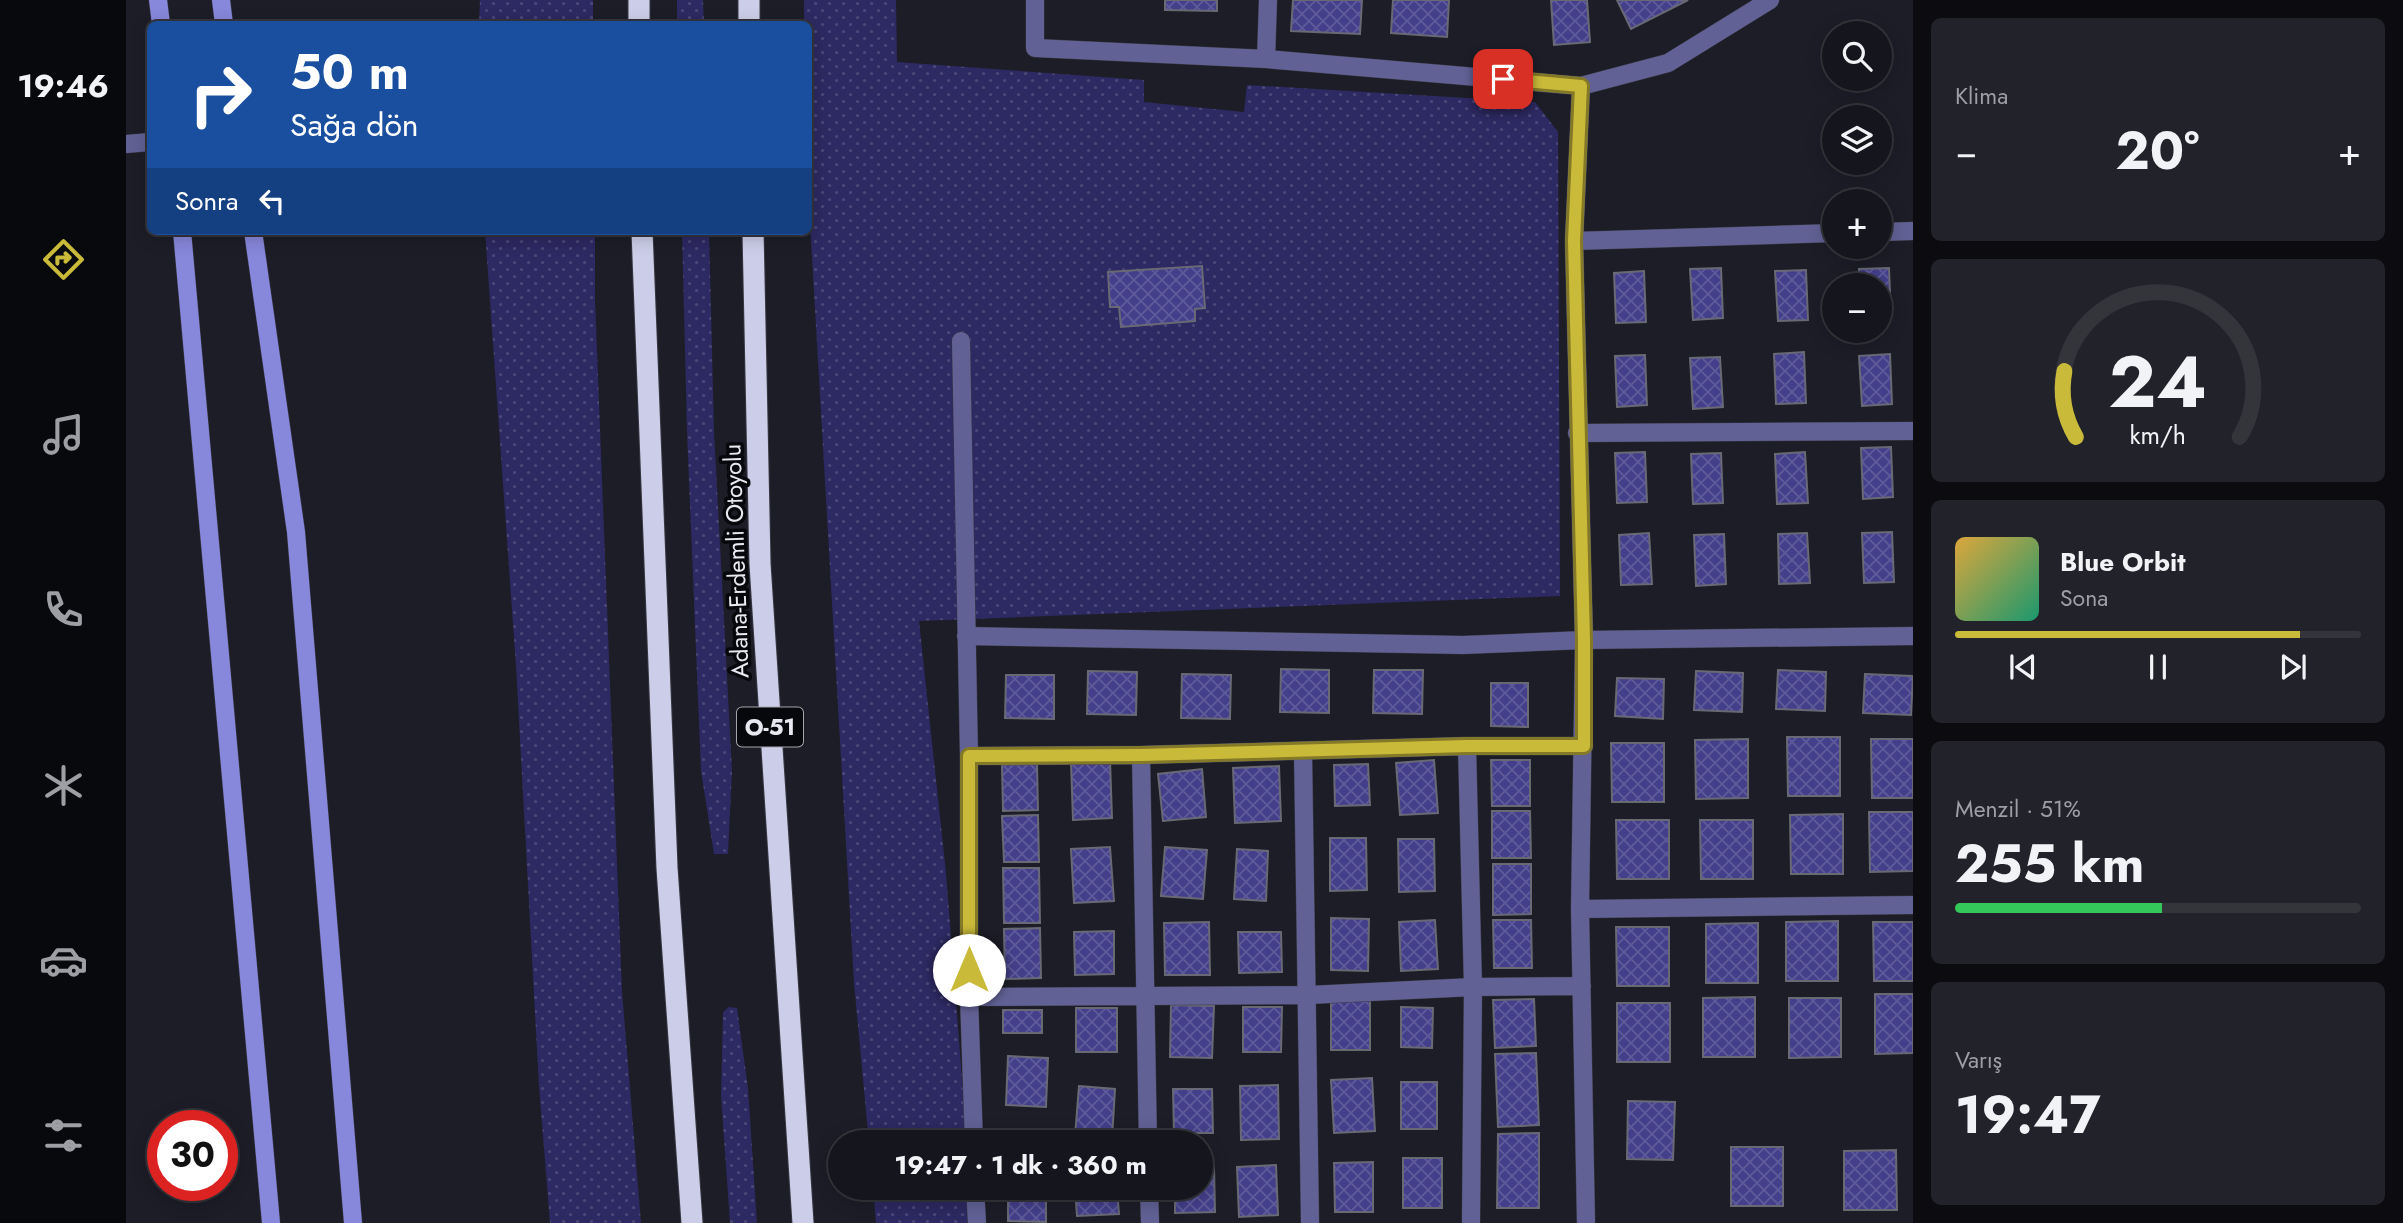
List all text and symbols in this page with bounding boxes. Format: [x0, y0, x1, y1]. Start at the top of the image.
map controls [1822, 21, 1892, 343]
button: search [1822, 21, 1892, 91]
text: 50 m [290, 37, 409, 107]
icon: right [175, 49, 266, 140]
pin [1473, 49, 1533, 109]
icon: arrive [1484, 60, 1522, 98]
text: 19:46 [17, 63, 109, 109]
text: Klima [1955, 79, 2008, 113]
text: Sağa dön [290, 102, 419, 148]
button: layers [1822, 105, 1892, 175]
text: 20° [2116, 113, 2200, 189]
text: − [1955, 124, 1977, 179]
text: + [2338, 124, 2361, 179]
text: Sonra [175, 182, 239, 220]
icon: left [253, 182, 291, 220]
button: + [1822, 189, 1892, 259]
icon: directions [39, 235, 88, 284]
button: − [1822, 273, 1892, 343]
text: 24 [2109, 329, 2207, 434]
icon: music [39, 410, 88, 459]
text: km/h [2130, 416, 2186, 452]
street label: Adana-Erdemli Otoyolu [714, 443, 758, 679]
text: Blue Orbit [2060, 543, 2185, 581]
text: Sona [2060, 581, 2108, 615]
icon: phone [39, 585, 88, 634]
icon: previous [2004, 648, 2042, 686]
icon: pause [2139, 648, 2177, 686]
icon: next [2274, 648, 2312, 686]
road number: O-51 [737, 708, 803, 747]
icon: climate [39, 761, 88, 810]
text: Menzil · 51% [1955, 792, 2081, 826]
text: 255 km [1955, 826, 2144, 902]
position arrow [932, 933, 1006, 1007]
icon: car [39, 936, 88, 985]
text: Varış [1955, 1043, 2002, 1077]
text: 19:47 [1955, 1077, 2101, 1153]
speed limit sign: 30 [147, 1110, 238, 1201]
icon: filters [39, 1111, 88, 1160]
text: 19:47 · 1 dk · 360 m [894, 1146, 1147, 1184]

